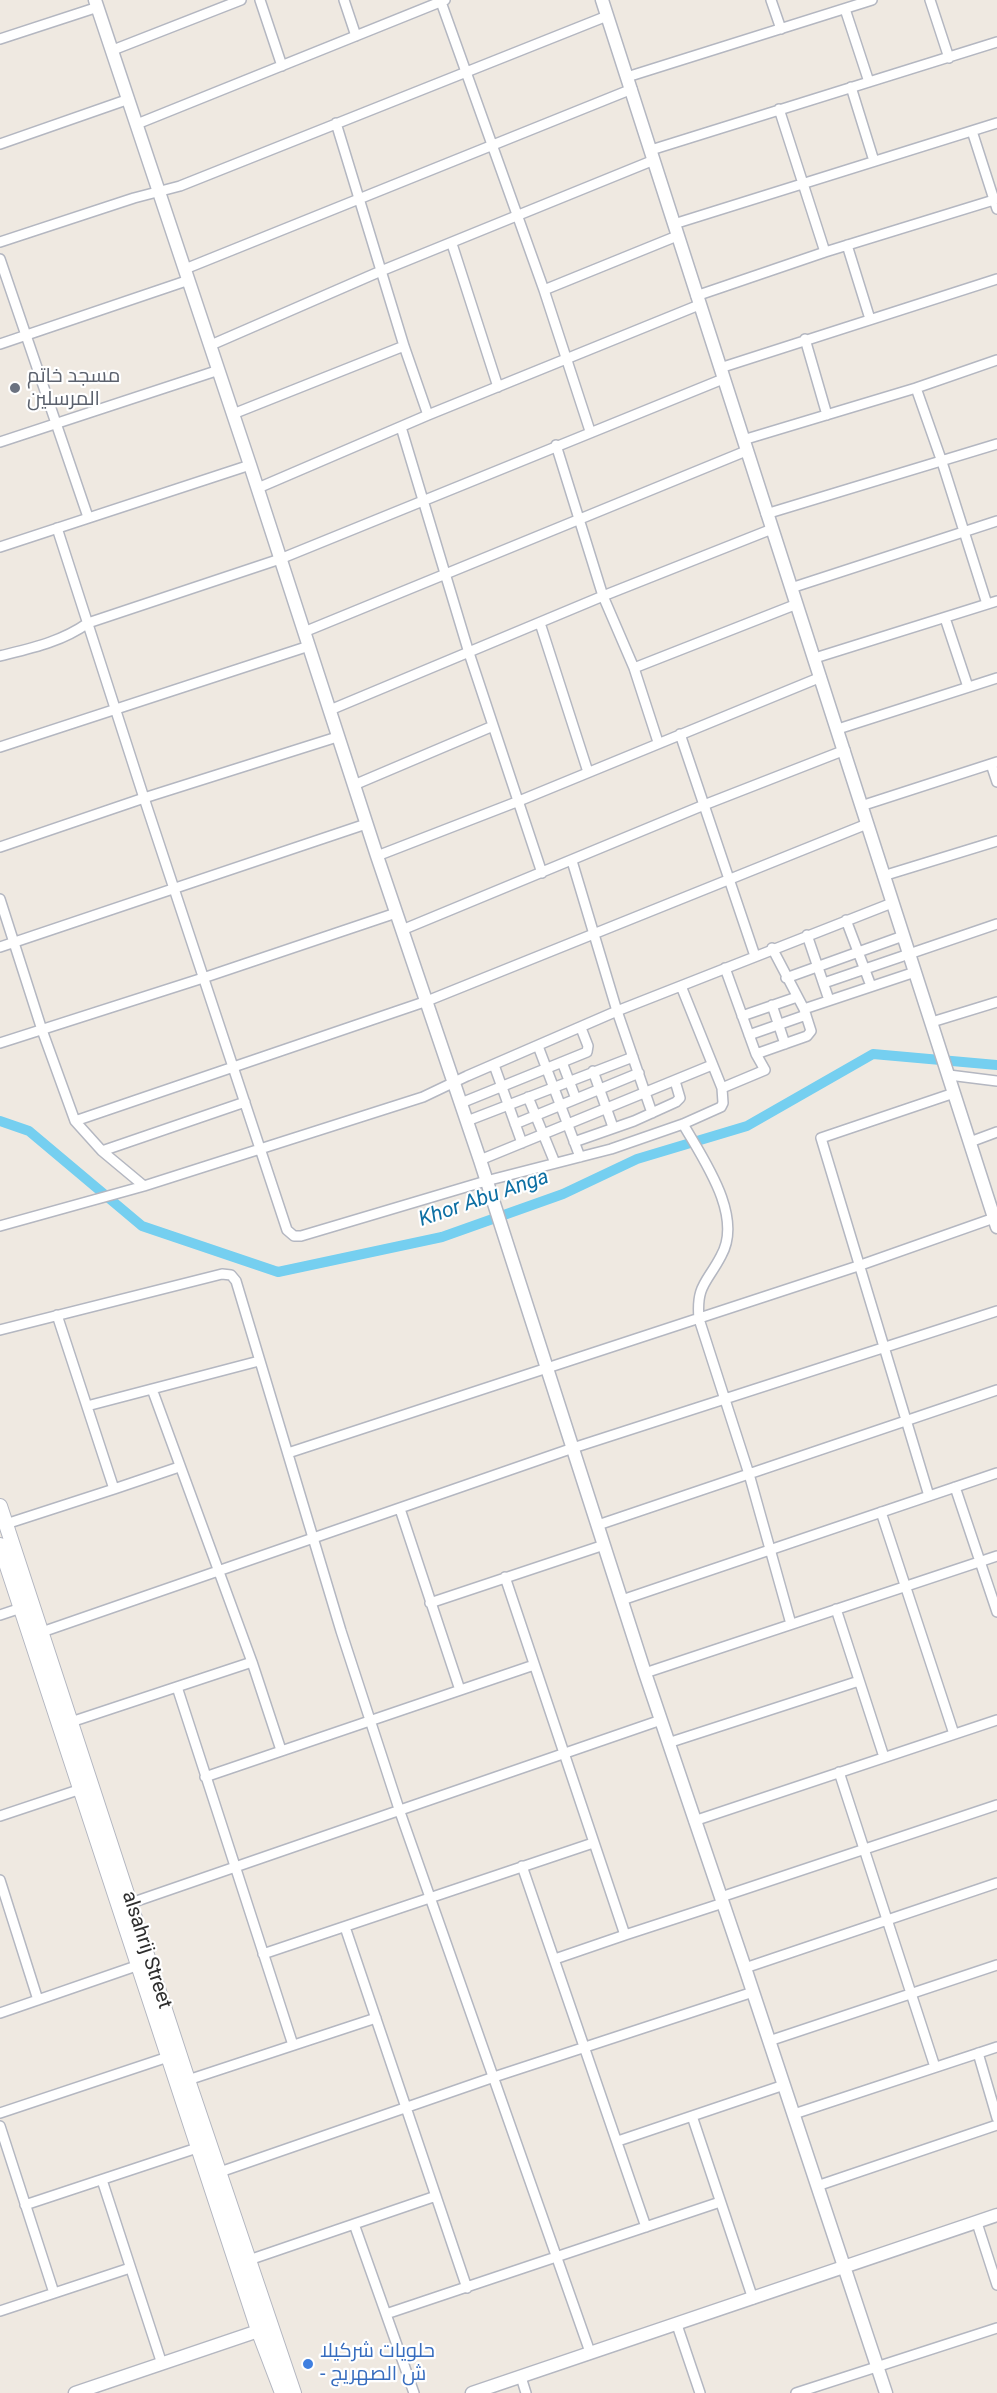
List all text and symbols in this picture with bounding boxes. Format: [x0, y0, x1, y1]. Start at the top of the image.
place label: مسجد خاتم المرسلين [27, 365, 120, 412]
marker: مسجد خاتم المرسلين [8, 381, 22, 395]
water label: Khor Abu Anga [416, 1165, 552, 1233]
street label: alsahrij Street [116, 1888, 176, 2012]
place label: حلويات شركيلا - ش الصهريج [320, 2340, 435, 2387]
marker: حلويات شركيلا - ش الصهريج [301, 2357, 315, 2371]

